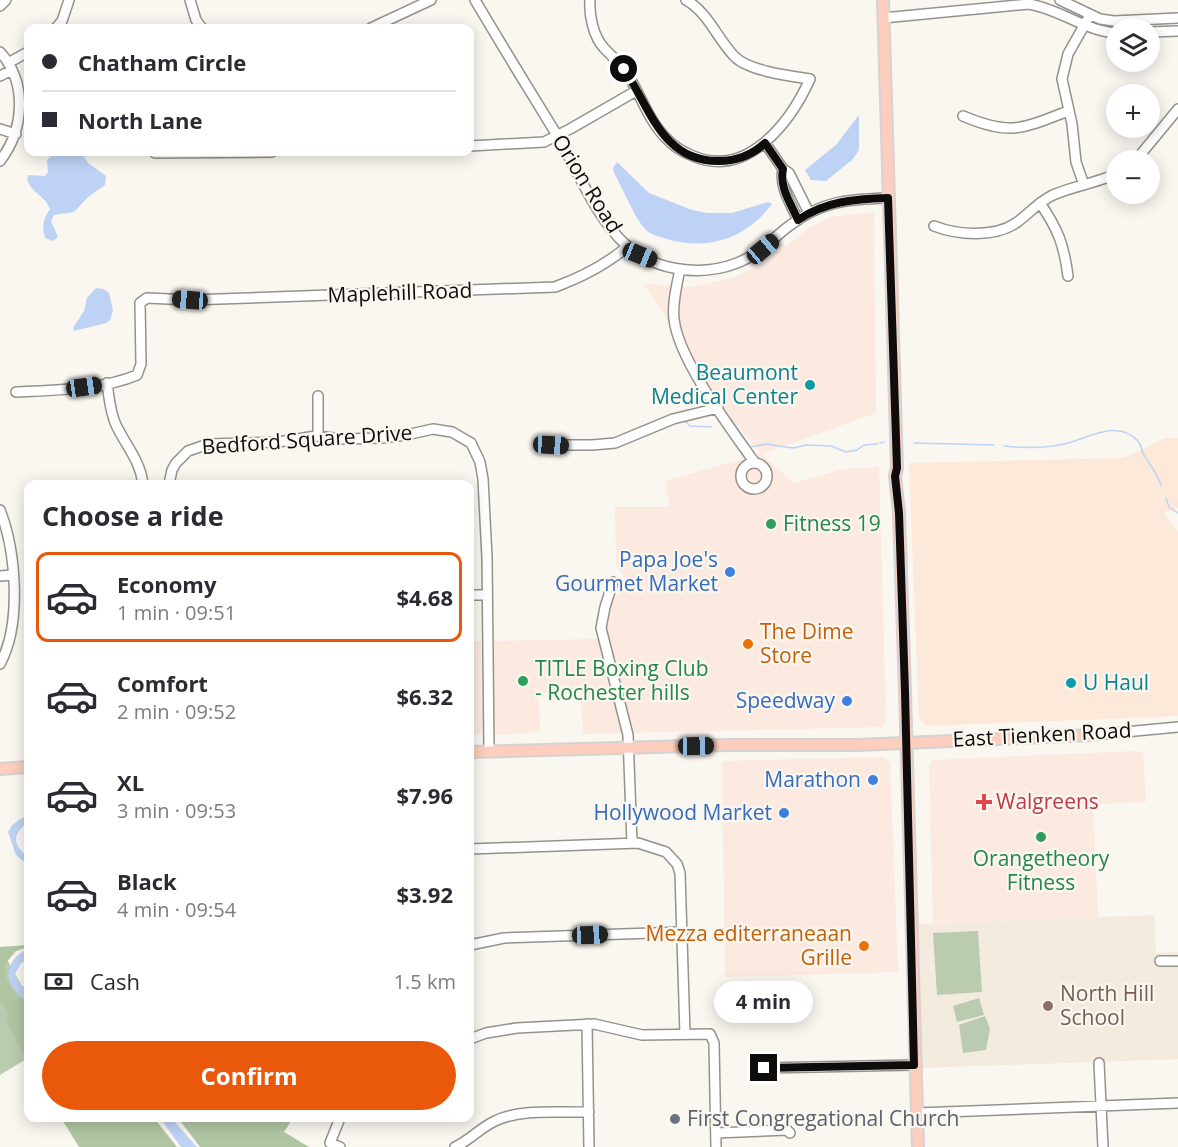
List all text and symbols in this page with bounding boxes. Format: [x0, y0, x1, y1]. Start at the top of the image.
map controls [1106, 18, 1160, 204]
button: layers [1106, 18, 1160, 72]
text: Chatham Circle [78, 47, 246, 77]
route start [610, 55, 637, 82]
button: + [1106, 84, 1160, 138]
text: North Lane [78, 105, 202, 135]
street label: Orion Road [546, 129, 629, 238]
button: − [1106, 150, 1160, 204]
car [743, 231, 783, 267]
car [620, 240, 660, 270]
street label: Maplehill Road [327, 275, 473, 309]
car [171, 290, 209, 310]
place label: Beaumont Medical Center [651, 358, 798, 410]
car [65, 376, 103, 398]
marker: Beaumont Medical Center [803, 378, 817, 392]
street label: Bedford Square Drive [201, 418, 413, 460]
car [533, 435, 569, 455]
text: Choose a ride [42, 497, 224, 534]
place label: Fitness 19 [783, 509, 881, 537]
marker: Fitness 19 [764, 517, 778, 531]
place label: Papa Joe's Gourmet Market [555, 545, 718, 597]
marker: Papa Joe's Gourmet Market [723, 565, 737, 579]
text: Economy [117, 569, 216, 599]
icon: car [45, 570, 99, 624]
text: $4.68 [396, 582, 453, 612]
text: 1 min · 09:51 [117, 599, 236, 626]
place label: The Dime Store [760, 617, 853, 669]
marker: The Dime Store [741, 637, 755, 651]
place label: TITLE Boxing Club - Rochester hills [535, 654, 709, 706]
text: Comfort [117, 668, 208, 698]
place label: U Haul [1083, 668, 1149, 696]
icon: car [45, 669, 99, 723]
marker: TITLE Boxing Club - Rochester hills [516, 674, 530, 688]
marker: U Haul [1064, 676, 1078, 690]
text: $6.32 [396, 681, 453, 711]
place label: Speedway [736, 686, 835, 714]
marker: Speedway [840, 694, 854, 708]
text: 2 min · 09:52 [117, 698, 236, 725]
street label: East Tienken Road [952, 715, 1132, 753]
car [678, 737, 714, 755]
place label: Marathon [764, 765, 861, 793]
text: XL [117, 767, 144, 797]
icon: car [45, 768, 99, 822]
marker: Marathon [866, 773, 880, 787]
text: $7.96 [396, 780, 453, 810]
place label: Walgreens [996, 787, 1099, 815]
marker: Walgreens [977, 795, 991, 809]
text: 3 min · 09:53 [117, 797, 236, 824]
place label: Hollywood Market [593, 798, 772, 826]
marker: Hollywood Market [777, 806, 791, 820]
marker: Orangetheory Fitness [1034, 830, 1048, 844]
place label: Orangetheory Fitness [973, 844, 1110, 896]
text: Black [117, 866, 177, 896]
icon: car [45, 867, 99, 921]
text: $3.92 [396, 879, 453, 909]
text: 4 min · 09:54 [117, 896, 236, 923]
place label: Mezza editerraneaan Grille [646, 919, 852, 971]
car [572, 925, 608, 945]
marker: Mezza editerraneaan Grille [857, 939, 871, 953]
icon: cash [42, 965, 75, 998]
text: Cash [90, 966, 140, 996]
text: 1.5 km [394, 968, 456, 995]
place label: North Hill School [1060, 979, 1154, 1031]
callout: 4 min [714, 981, 813, 1023]
text: 4 min [736, 988, 791, 1015]
marker: North Hill School [1041, 999, 1055, 1013]
button: Confirm [42, 1041, 456, 1110]
route end [750, 1054, 777, 1081]
place label: First Congregational Church [687, 1104, 960, 1132]
marker: First Congregational Church [668, 1112, 682, 1126]

